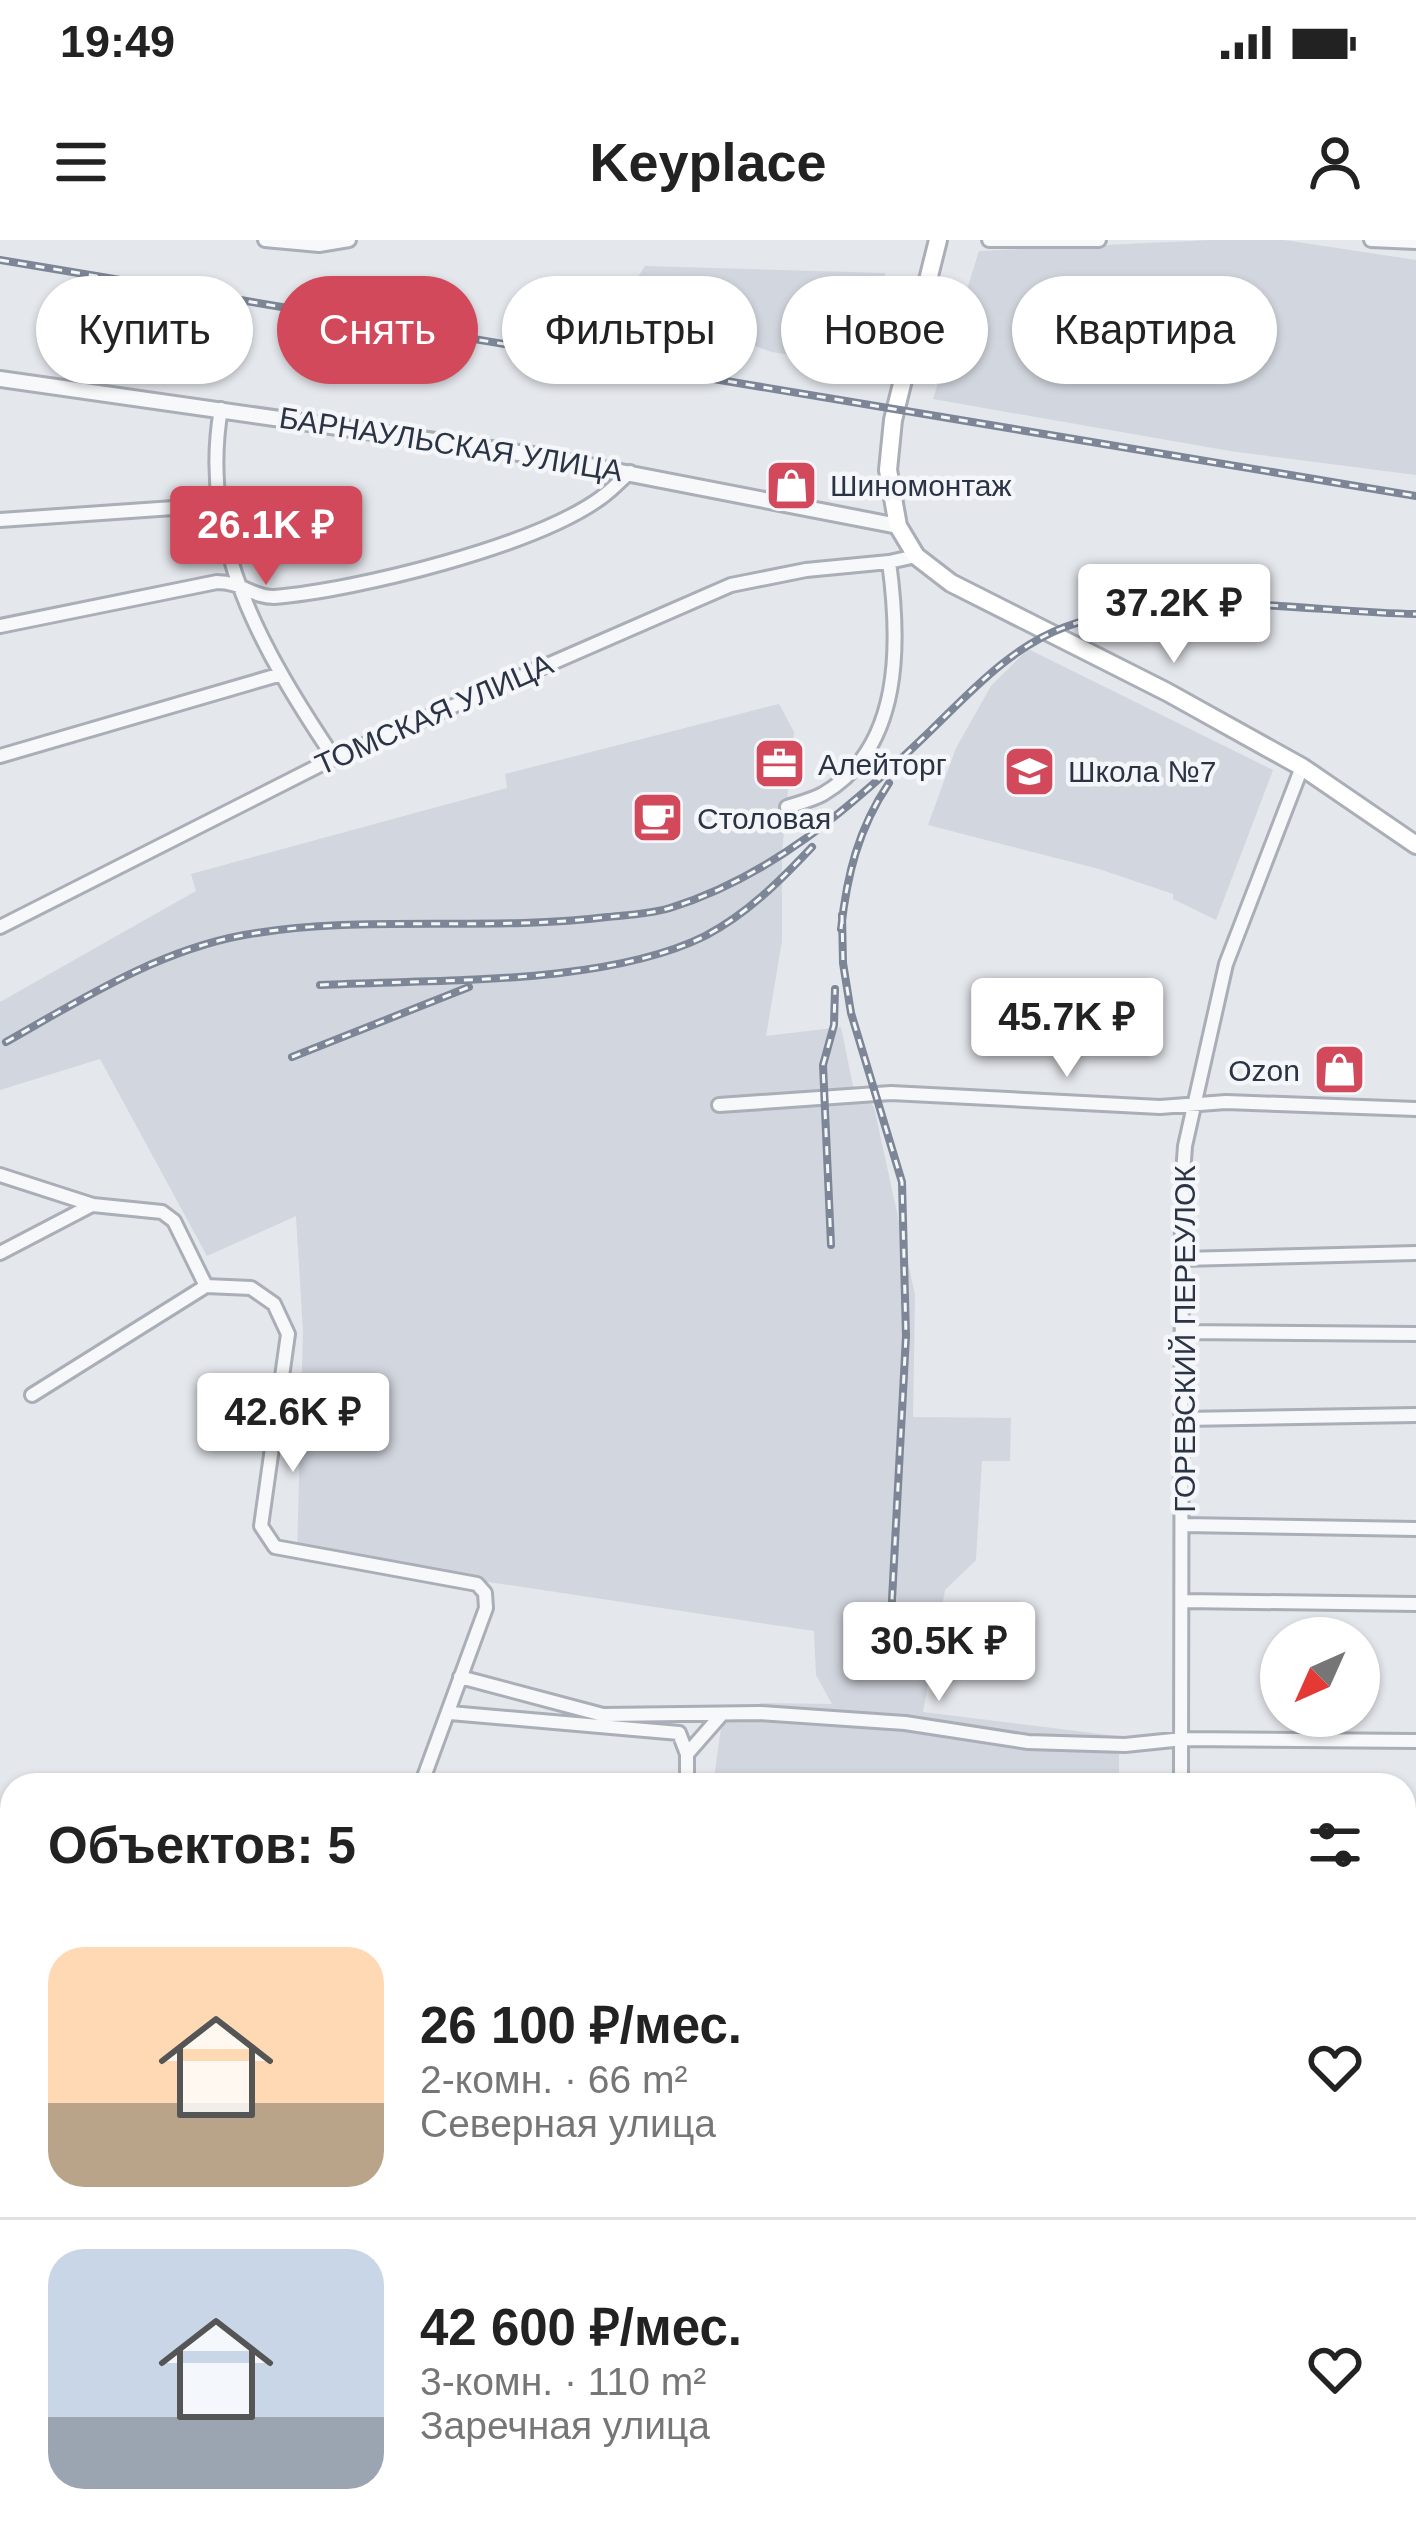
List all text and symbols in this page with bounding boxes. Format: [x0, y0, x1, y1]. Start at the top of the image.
text: 19:49 [60, 16, 175, 67]
icon: menu [48, 129, 114, 195]
icon: person [1302, 129, 1368, 195]
text: Keyplace [589, 132, 827, 192]
chip: Купить [36, 276, 253, 384]
chip: Снять [277, 276, 478, 384]
chip: Фильтры [502, 276, 757, 384]
chip: Новое [781, 276, 988, 384]
chip: Квартира [1012, 276, 1277, 384]
street label: БАРНАУЛЬСКАЯ УЛИЦА [277, 401, 625, 487]
shop icon: Шиномонтаж [763, 457, 819, 513]
place label: Шиномонтаж [830, 469, 1012, 502]
pin: 26.1K ₽ [155, 486, 377, 588]
text: 26.1K ₽ [197, 503, 335, 546]
pin: 37.2K ₽ [1063, 564, 1285, 666]
text: 37.2K ₽ [1105, 581, 1243, 624]
street label: ТОМСКАЯ УЛИЦА [310, 647, 558, 781]
office icon: Алейторг [751, 736, 807, 792]
school or university icon: Школа №7 [1001, 743, 1057, 799]
place label: Алейторг [818, 748, 947, 781]
place label: Школа №7 [1068, 755, 1216, 788]
cafe icon: Столовая [630, 790, 686, 846]
place label: Столовая [697, 802, 831, 835]
pin: 45.7K ₽ [956, 978, 1178, 1080]
text: 45.7K ₽ [998, 995, 1136, 1038]
shop icon: Ozon [1311, 1042, 1367, 1098]
place label: Ozon [1228, 1054, 1300, 1087]
street label: ГОРЕВСКИЙ ПЕРЕУЛОК [1168, 1165, 1201, 1513]
pin: 42.6K ₽ [182, 1373, 404, 1475]
text: 42.6K ₽ [224, 1390, 362, 1433]
pin: 30.5K ₽ [828, 1602, 1050, 1704]
north arrow [1260, 1617, 1380, 1737]
map controls [1260, 1617, 1380, 1737]
text: 30.5K ₽ [870, 1619, 1008, 1662]
icon: filters [1302, 1812, 1368, 1878]
text: Объектов: 5 [48, 1817, 356, 1874]
icon: home [144, 1995, 288, 2139]
text: 26 100 ₽/мес. [420, 1997, 742, 2054]
icon: heart [1302, 2034, 1368, 2100]
text: 2-комн. · 66 m² [420, 2058, 687, 2101]
text: Северная улица [420, 2102, 716, 2145]
icon: home [144, 2297, 288, 2441]
text: 42 600 ₽/мес. [420, 2299, 742, 2356]
icon: heart [1302, 2336, 1368, 2402]
text: 3-комн. · 110 m² [420, 2360, 706, 2403]
text: Заречная улица [420, 2404, 710, 2447]

